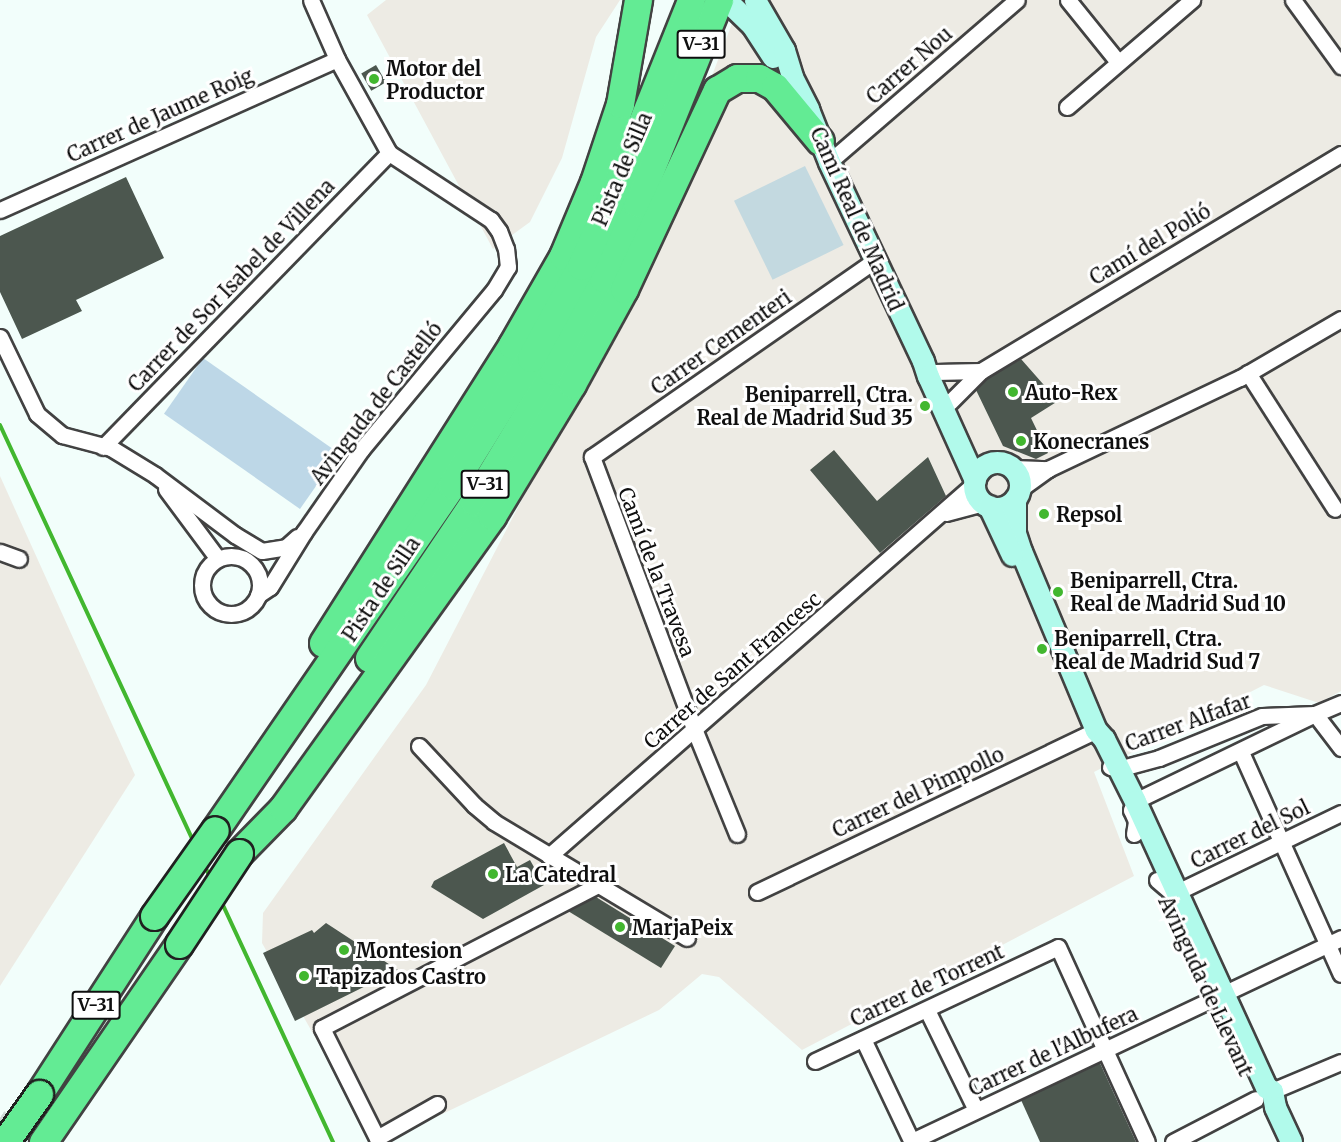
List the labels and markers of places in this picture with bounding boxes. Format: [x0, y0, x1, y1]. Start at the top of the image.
place label: Motor del Productor [386, 56, 485, 103]
marker: Motor del Productor [367, 72, 381, 86]
place label: Auto-Rex [1025, 380, 1118, 404]
place label: Beniparrell, Ctra. Real de Madrid Sud 35 [697, 382, 913, 429]
marker: Auto-Rex [1006, 385, 1020, 399]
marker: Beniparrell, Ctra. Real de Madrid Sud 35 [918, 399, 932, 413]
place label: Konecranes [1033, 429, 1149, 453]
marker: Konecranes [1014, 434, 1028, 448]
place label: Repsol [1056, 502, 1122, 526]
marker: Repsol [1037, 507, 1051, 521]
place label: Beniparrell, Ctra. Real de Madrid Sud 10 [1070, 568, 1286, 615]
marker: Beniparrell, Ctra. Real de Madrid Sud 10 [1051, 585, 1065, 599]
place label: Beniparrell, Ctra. Real de Madrid Sud 7 [1054, 626, 1260, 673]
marker: Beniparrell, Ctra. Real de Madrid Sud 7 [1035, 642, 1049, 656]
place label: La Catedral [505, 862, 616, 886]
marker: La Catedral [486, 867, 500, 881]
place label: MarjaPeix [632, 915, 733, 939]
marker: MarjaPeix [613, 920, 627, 934]
place label: Montesion [356, 938, 462, 962]
marker: Montesion [337, 943, 351, 957]
place label: Tapizados Castro [316, 964, 486, 988]
marker: Tapizados Castro [297, 969, 311, 983]

